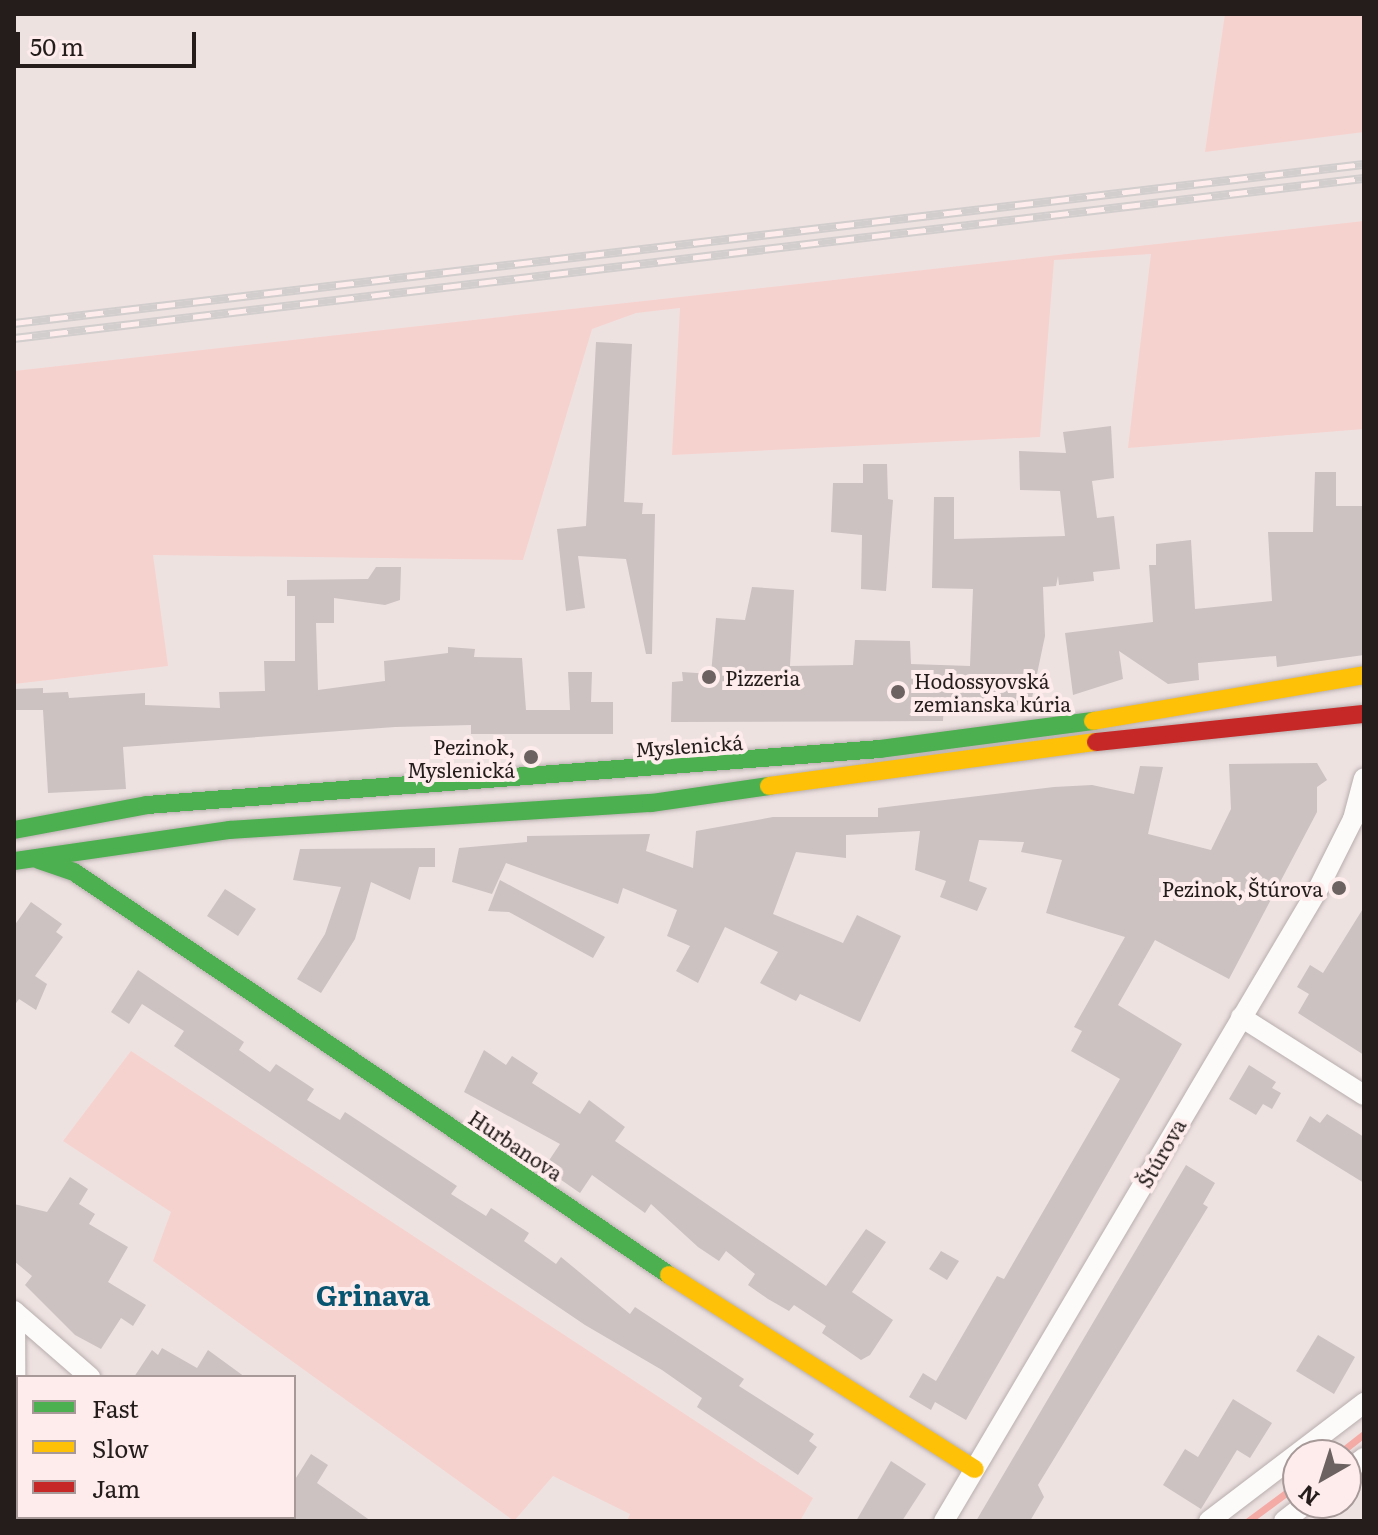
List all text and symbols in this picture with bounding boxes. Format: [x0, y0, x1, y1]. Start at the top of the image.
scale bar [20, 16, 200, 66]
text: 50 m [30, 28, 84, 63]
place label: Pizzeria [725, 665, 800, 689]
marker: Pizzeria [700, 668, 718, 686]
place label: Hodossyovská zemianska kúria [914, 668, 1071, 715]
marker: Hodossyovská zemianska kúria [889, 683, 907, 701]
street label: Myslenická [634, 729, 744, 761]
place label: Pezinok, Myslenická [407, 734, 515, 781]
marker: Pezinok, Myslenická [522, 748, 540, 766]
place label: Pezinok, Štúrova [1162, 876, 1323, 900]
marker: Pezinok, Štúrova [1330, 879, 1348, 897]
street label: Hurbanova [465, 1105, 567, 1185]
street label: Štúrova [1132, 1114, 1190, 1192]
district label: Grinava [316, 1277, 430, 1311]
legend [16, 1375, 296, 1519]
text: Fast [92, 1390, 139, 1425]
text: Slow [92, 1430, 149, 1465]
north arrow [1282, 1439, 1362, 1519]
text: Jam [92, 1470, 140, 1505]
text: N [1290, 1478, 1325, 1515]

